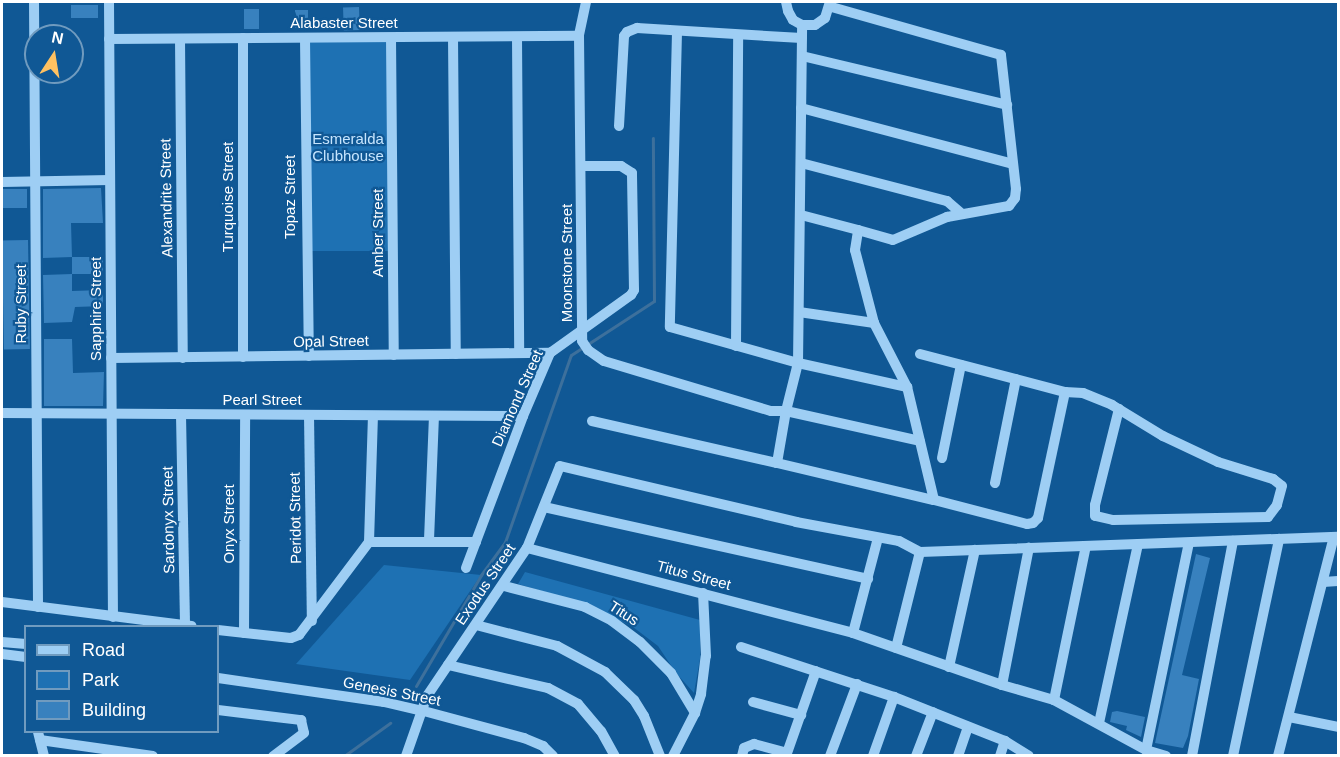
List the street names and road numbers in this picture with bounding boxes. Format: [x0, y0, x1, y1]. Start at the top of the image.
street label: Alabaster Street [290, 14, 398, 32]
street label: Alexandrite Street [156, 138, 176, 258]
street label: Turquoise Street [219, 142, 237, 252]
street label: Topaz Street [281, 155, 299, 239]
street label: Amber Street [369, 189, 387, 277]
street label: Moonstone Street [558, 204, 576, 322]
street label: Sapphire Street [87, 257, 105, 361]
street label: Ruby Street [12, 264, 30, 344]
street label: Opal Street [293, 331, 369, 351]
street label: Diamond Street [488, 347, 546, 449]
street label: Pearl Street [222, 391, 302, 409]
street label: Sardonyx Street [158, 466, 178, 574]
street label: Peridot Street [285, 472, 305, 564]
street label: Onyx Street [220, 484, 238, 564]
street label: Exodus Street [451, 540, 519, 628]
street label: Titus Street [655, 556, 733, 594]
street label: Titus [606, 597, 642, 629]
street label: Genesis Street [342, 673, 442, 709]

